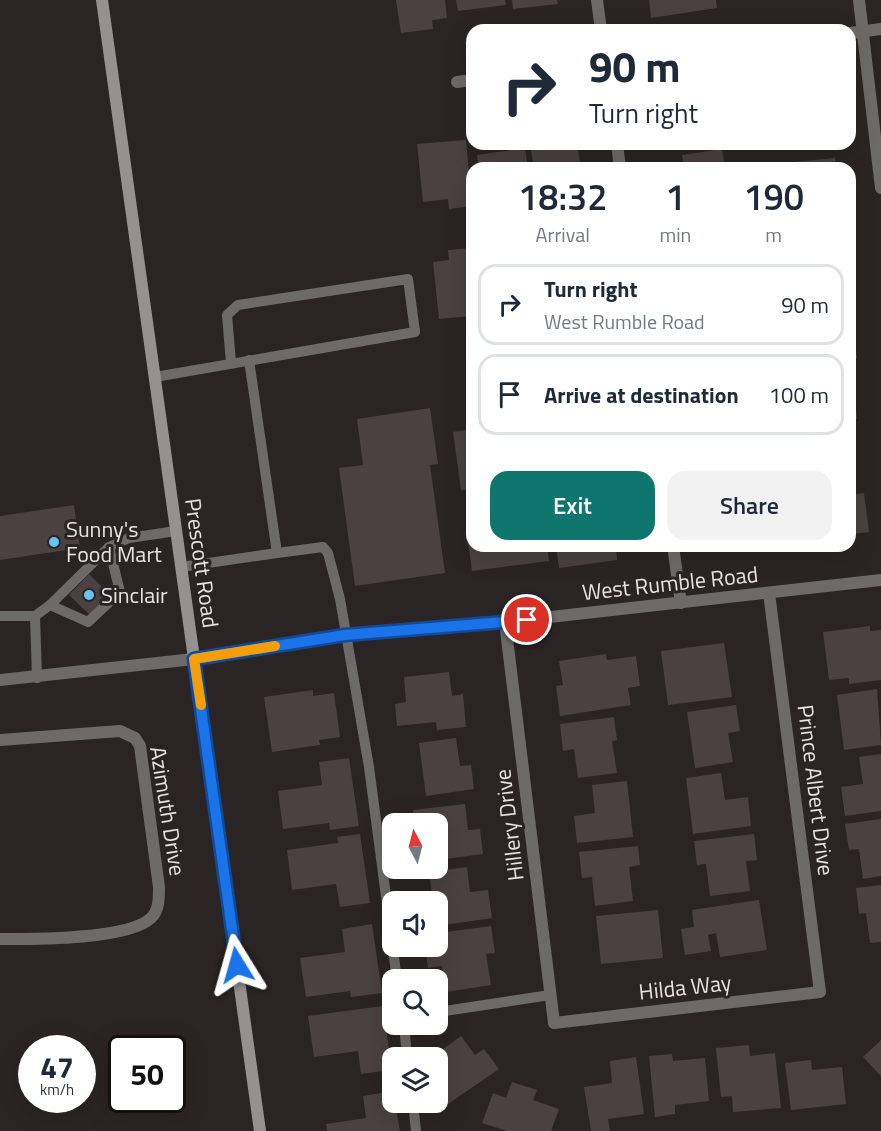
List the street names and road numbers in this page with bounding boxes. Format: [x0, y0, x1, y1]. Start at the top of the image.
street label: Prescott Road [176, 496, 228, 630]
street label: West Rumble Road [580, 557, 760, 609]
street label: Prince Albert Drive [789, 703, 843, 877]
street label: Azimuth Drive [141, 744, 195, 878]
street label: Hillery Drive [485, 767, 533, 883]
street label: Hilda Way [637, 965, 733, 1009]

